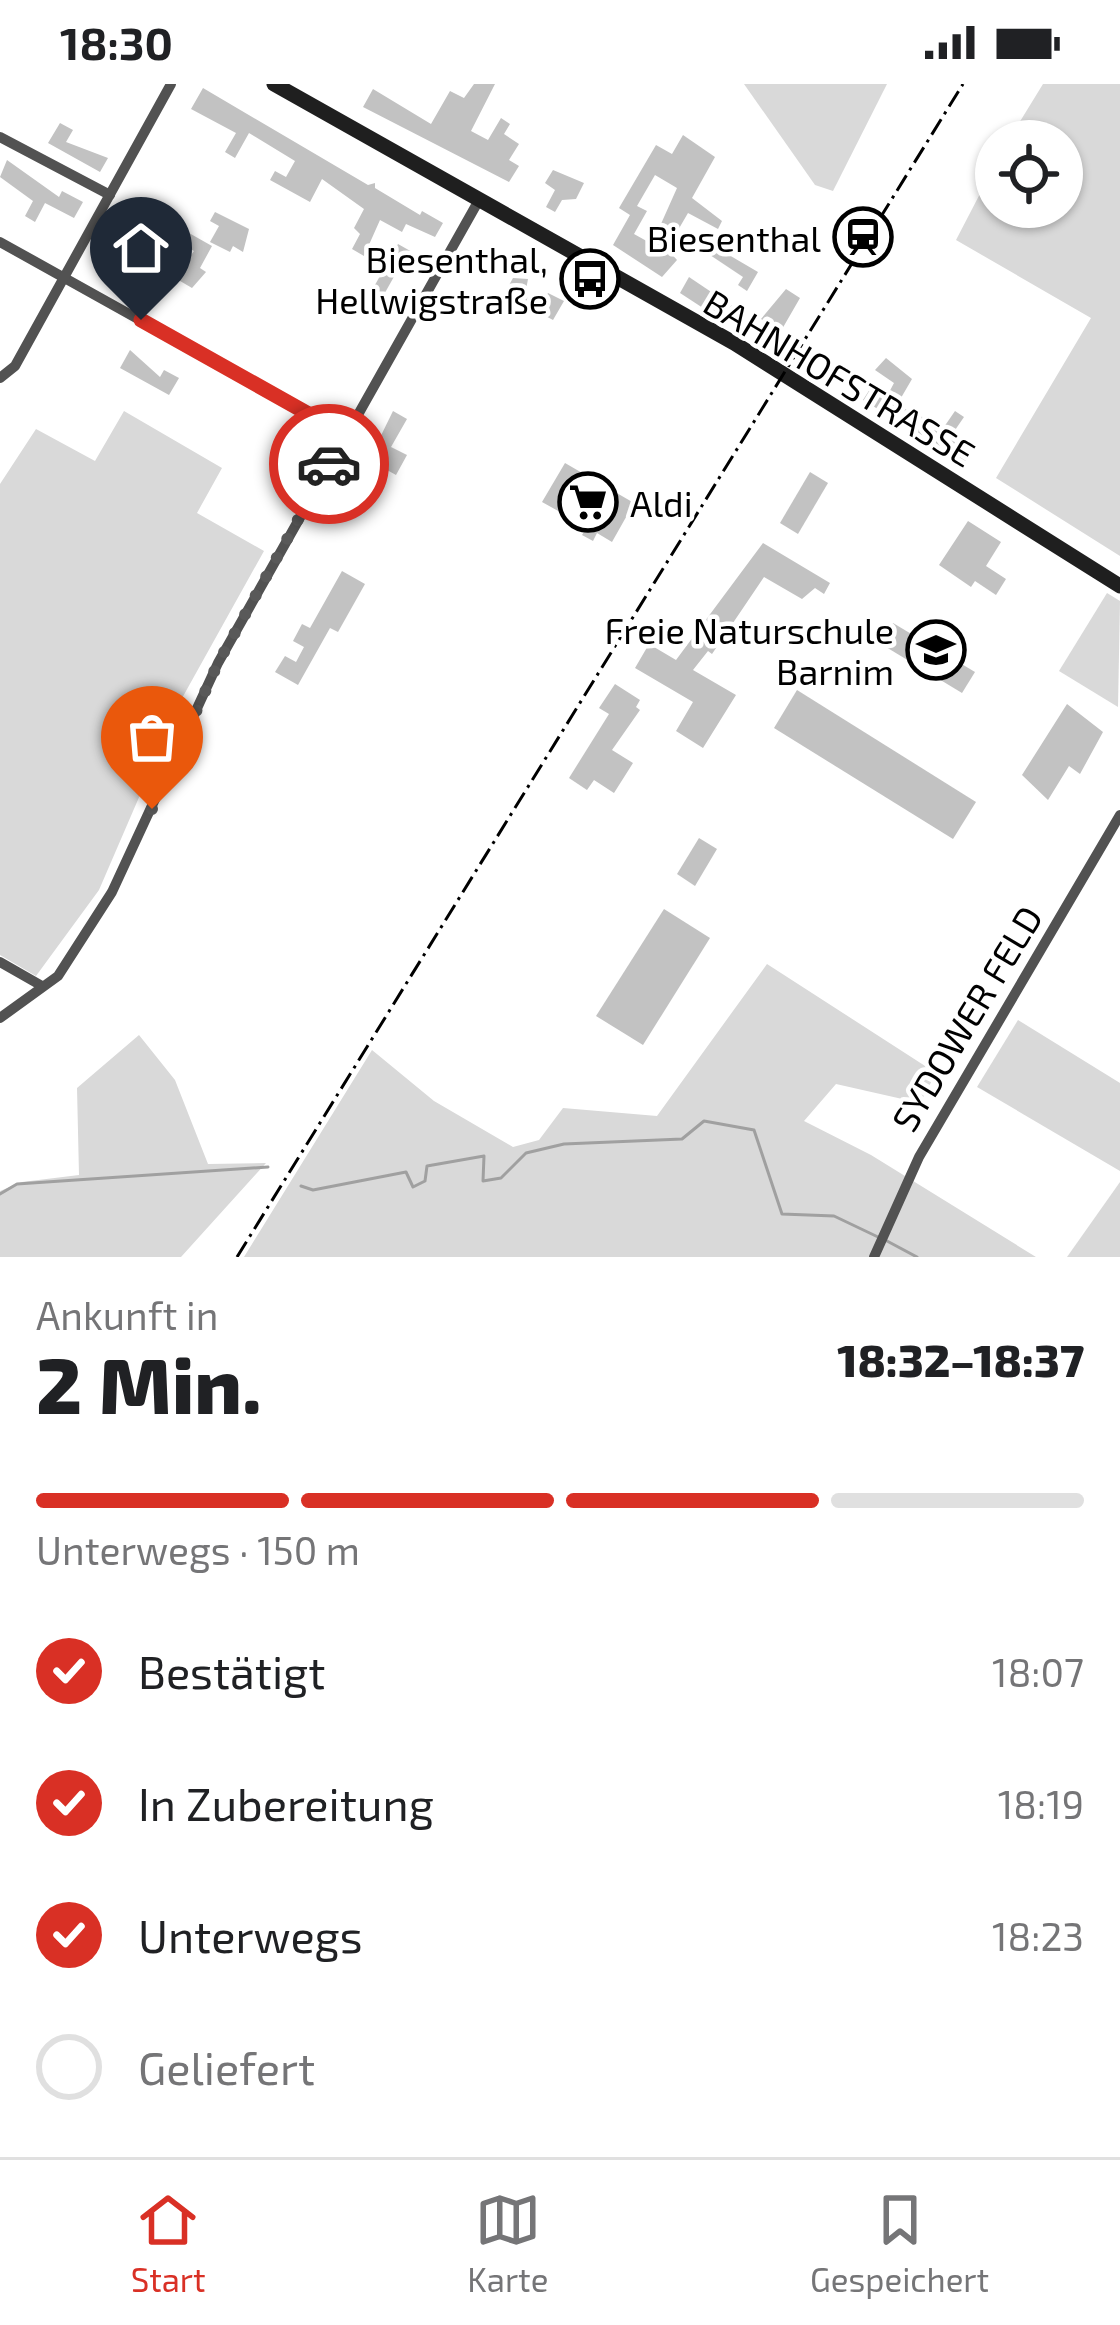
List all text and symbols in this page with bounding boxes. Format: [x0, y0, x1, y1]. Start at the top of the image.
text: 18:30 [60, 15, 173, 69]
map controls [975, 120, 1083, 228]
button: locate [975, 120, 1083, 228]
pin [90, 197, 192, 320]
station icon: Biesenthal [832, 206, 894, 268]
icon: home [108, 215, 174, 281]
place label: Biesenthal [647, 216, 821, 259]
place label: Biesenthal, Hellwigstraße [315, 237, 548, 321]
bus stop icon: Biesenthal, Hellwigstraße [559, 248, 621, 310]
street label: BAHNHOFSTRASSE [697, 279, 983, 475]
courier [269, 404, 389, 524]
icon: car [296, 431, 362, 497]
supermarket icon: Aldi [557, 471, 619, 533]
place label: Aldi [630, 481, 693, 524]
place label: Freie Naturschule Barnim [604, 608, 894, 692]
school or university icon: Freie Naturschule Barnim [905, 619, 967, 681]
pin [101, 686, 203, 809]
icon: bag [119, 704, 185, 770]
street label: SYDOWER FELD [882, 898, 1050, 1138]
text: Ankunft in [36, 1291, 218, 1338]
text: 18:32–18:37 [837, 1332, 1084, 1386]
text: 2 Min. [36, 1336, 262, 1430]
text: Unterwegs · 150 m [36, 1526, 360, 1573]
icon: check [36, 1638, 102, 1704]
text: Bestätigt [138, 1644, 325, 1698]
text: 18:07 [992, 1648, 1084, 1695]
icon: check [36, 1770, 102, 1836]
text: In Zubereitung [138, 1776, 434, 1830]
text: 18:19 [998, 1780, 1084, 1827]
icon: check [36, 1902, 102, 1968]
text: Unterwegs [138, 1908, 363, 1962]
text: 18:23 [992, 1912, 1084, 1959]
text: Geliefert [138, 2040, 315, 2094]
tab: Start [131, 2187, 206, 2299]
tab: Karte [467, 2187, 548, 2299]
tab: Gespeichert [810, 2187, 989, 2299]

